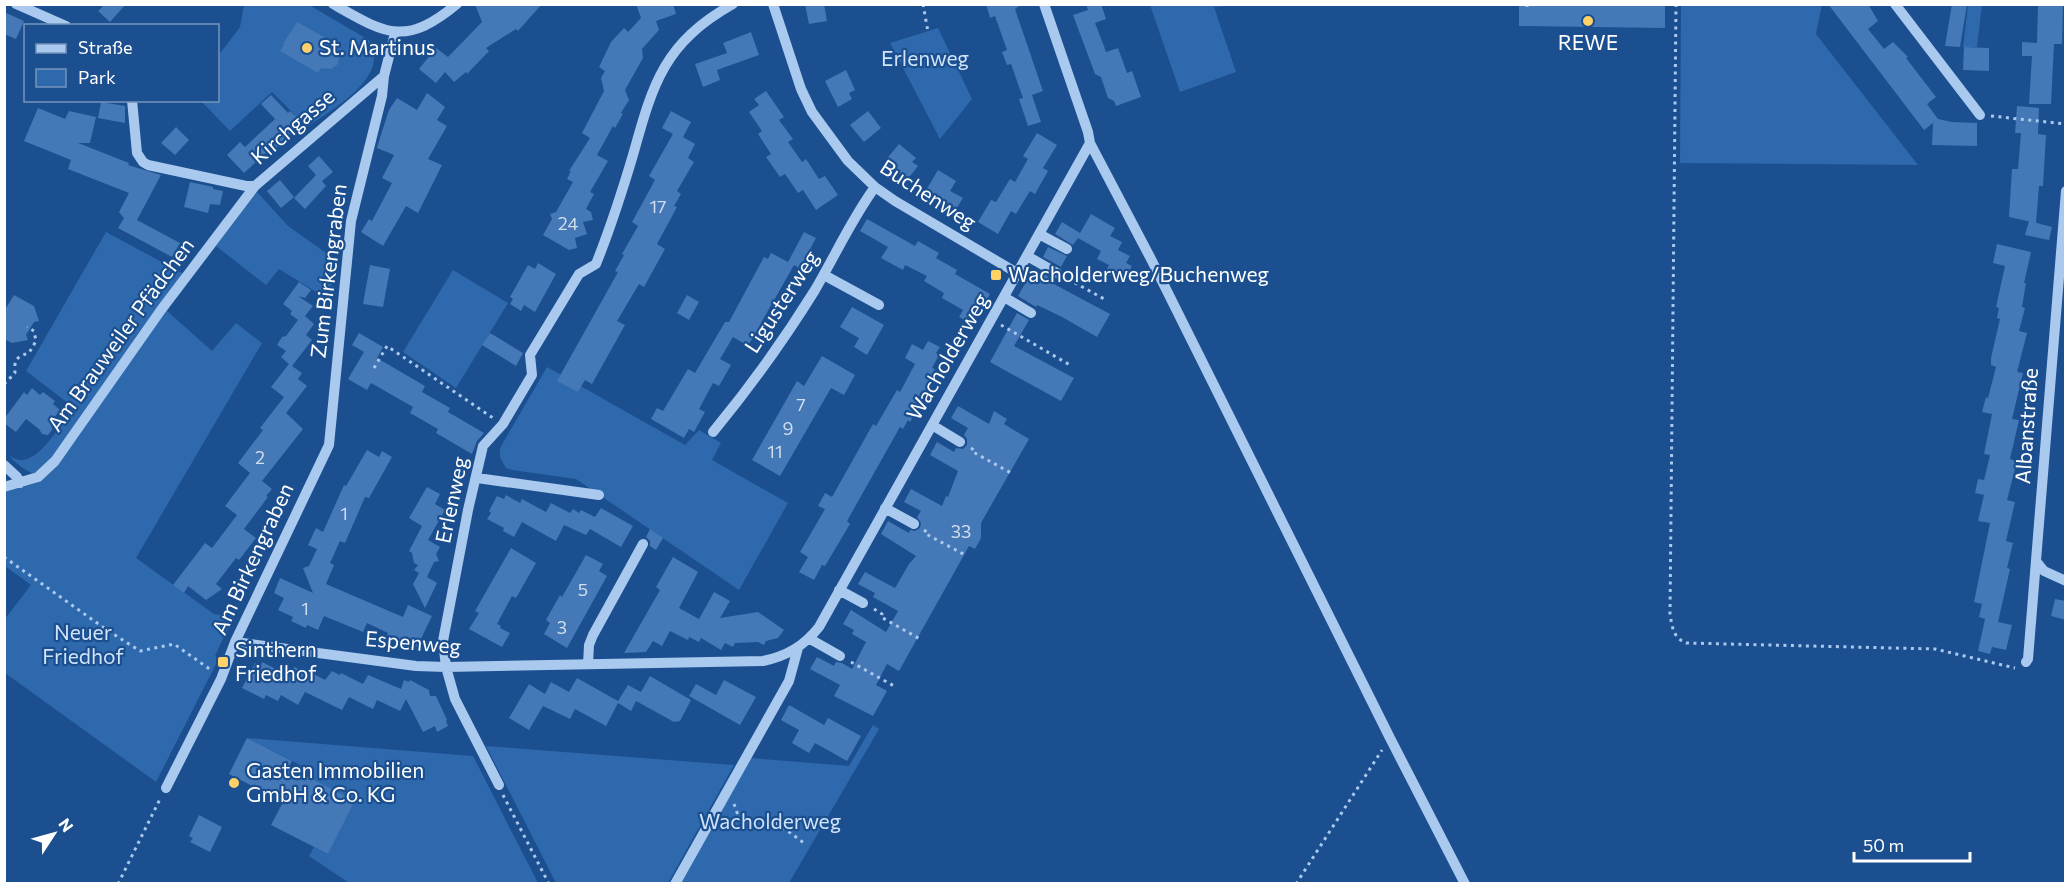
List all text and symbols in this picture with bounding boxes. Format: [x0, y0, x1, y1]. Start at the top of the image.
marker: REWE [1581, 14, 1595, 28]
legend [24, 24, 219, 102]
place label: REWE [1558, 29, 1618, 54]
place label: St. Martinus [319, 34, 435, 59]
text: Straße [78, 36, 133, 58]
marker: St. Martinus [300, 41, 314, 55]
park label: Erlenweg [881, 45, 969, 70]
text: Park [78, 66, 116, 88]
street label: Kirchgasse [245, 83, 339, 169]
street label: Buchenweg [876, 153, 982, 234]
street label: Zum Birkengraben [304, 182, 351, 359]
house number: 17 [649, 195, 667, 217]
house number: 24 [558, 212, 578, 234]
street label: Am Brauweiler Pfädchen [41, 233, 198, 436]
street label: Ligusterweg [738, 245, 823, 357]
place label: Wacholderweg/Buchenweg [1008, 261, 1269, 286]
marker: Wacholderweg/Buchenweg [989, 268, 1003, 282]
street label: Wacholderweg [900, 288, 993, 424]
street label: Albanstraße [2009, 367, 2042, 485]
house number: 7 [796, 393, 806, 415]
house number: 9 [783, 417, 793, 439]
house number: 11 [767, 440, 783, 462]
house number: 2 [255, 446, 265, 468]
street label: Erlenweg [429, 454, 472, 545]
street label: Am Birkengraben [206, 479, 298, 638]
house number: 1 [340, 502, 348, 524]
house number: 33 [951, 520, 971, 542]
house number: 5 [578, 578, 588, 600]
house number: 1 [301, 597, 309, 619]
house number: 3 [557, 616, 567, 638]
park label: Neuer Friedhof [42, 619, 124, 668]
street label: Espenweg [364, 625, 462, 658]
place label: Sinthern Friedhof [235, 636, 317, 685]
marker: Sinthern Friedhof [216, 655, 230, 669]
place label: Gasten Immobilien GmbH & Co. KG [246, 757, 424, 806]
marker: Gasten Immobilien GmbH & Co. KG [227, 776, 241, 790]
north arrow [24, 804, 84, 864]
park label: Wacholderweg [699, 808, 841, 833]
text: N [55, 814, 78, 835]
scale bar [1854, 825, 1970, 863]
text: 50 m [1863, 834, 1904, 856]

